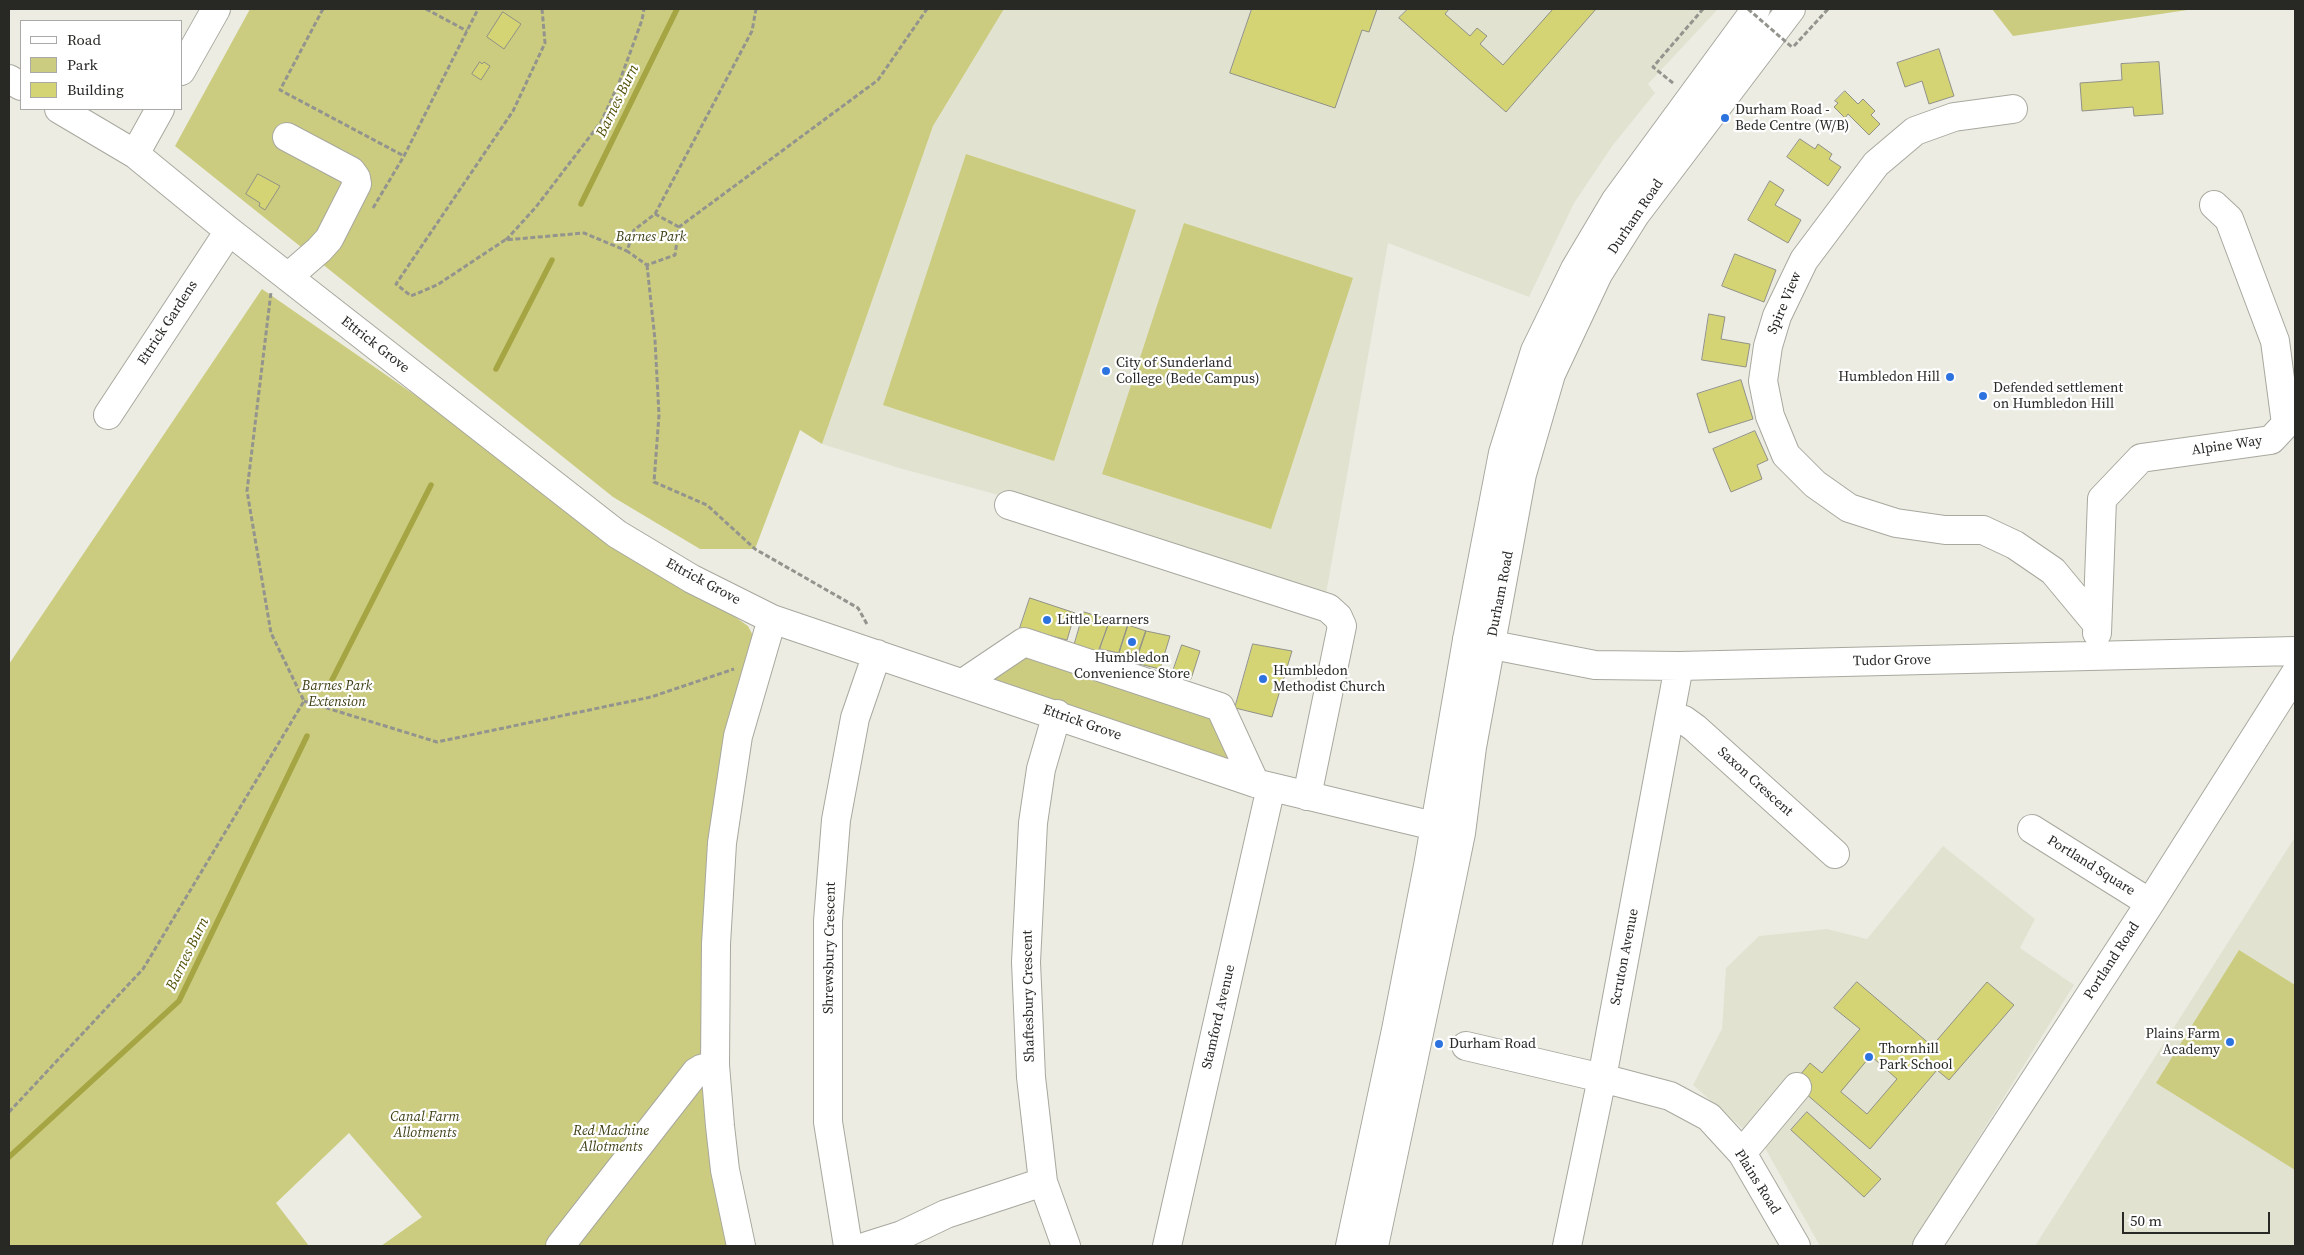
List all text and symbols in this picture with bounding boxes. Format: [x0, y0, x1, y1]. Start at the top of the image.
legend [20, 20, 182, 110]
text: Road [67, 29, 101, 50]
text: Park [67, 54, 98, 75]
water label: Barnes Burn [593, 62, 643, 140]
text: Building [67, 79, 124, 100]
place label: Durham Road - Bede Centre (W/B) [1735, 102, 1849, 134]
marker: Durham Road - Bede Centre (W/B) [1719, 112, 1731, 124]
street label: Durham Road [1605, 176, 1667, 258]
park label: Barnes Park [616, 229, 686, 245]
street label: Spire View [1764, 269, 1806, 337]
street label: Ettrick Gardens [134, 278, 202, 368]
street label: Ettrick Grove [337, 313, 413, 377]
place label: City of Sunderland College (Bede Campus) [1116, 355, 1260, 388]
marker: City of Sunderland College (Bede Campus) [1100, 365, 1112, 377]
place label: Humbledon Hill [1838, 369, 1940, 385]
marker: Humbledon Hill [1944, 371, 1956, 383]
place label: Defended settlement on Humbledon Hill [1993, 380, 2123, 412]
marker: Defended settlement on Humbledon Hill [1977, 390, 1989, 402]
street label: Alpine Way [2191, 433, 2263, 459]
street label: Durham Road [1484, 550, 1518, 638]
street label: Ettrick Grove [663, 555, 743, 609]
place label: Little Learners [1057, 612, 1149, 628]
marker: Little Learners [1041, 614, 1053, 626]
marker: Humbledon Convenience Store [1126, 636, 1138, 648]
place label: Humbledon Convenience Store [1074, 650, 1190, 682]
street label: Tudor Grove [1853, 652, 1931, 670]
place label: Humbledon Methodist Church [1273, 663, 1385, 696]
marker: Humbledon Methodist Church [1257, 673, 1269, 685]
park label: Barnes Park Extension [302, 678, 372, 710]
street label: Ettrick Grove [1040, 702, 1124, 744]
street label: Saxon Crescent [1714, 744, 1796, 820]
street label: Portland Square [2044, 832, 2138, 900]
street label: Shrewsbury Crescent [820, 882, 840, 1014]
street label: Scruton Avenue [1607, 907, 1643, 1007]
water label: Barnes Burn [163, 915, 213, 993]
street label: Portland Road [2081, 919, 2143, 1003]
street label: Shaftesbury Crescent [1019, 930, 1039, 1062]
street label: Stamford Avenue [1199, 963, 1239, 1071]
place label: Plains Farm Academy [2145, 1026, 2220, 1058]
place label: Durham Road [1449, 1036, 1536, 1052]
marker: Plains Farm Academy [2224, 1036, 2236, 1048]
marker: Durham Road [1433, 1038, 1445, 1050]
place label: Thornhill Park School [1879, 1041, 1953, 1074]
marker: Thornhill Park School [1863, 1051, 1875, 1063]
park label: Canal Farm Allotments [390, 1109, 460, 1142]
park label: Red Machine Allotments [573, 1123, 649, 1156]
street label: Plains Road [1731, 1147, 1783, 1217]
scale bar [2124, 1202, 2272, 1234]
text: 50 m [2130, 1210, 2162, 1231]

